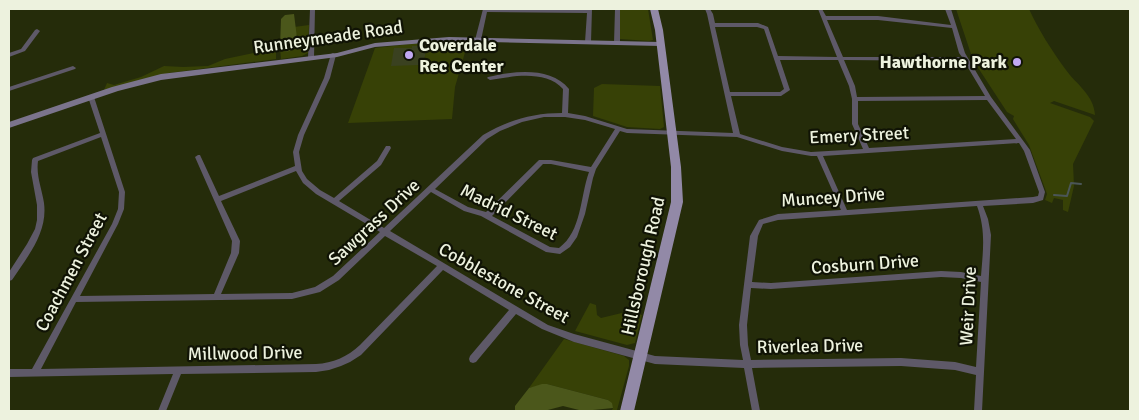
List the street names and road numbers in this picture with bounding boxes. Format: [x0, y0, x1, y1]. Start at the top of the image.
street label: Runneymeade Road [252, 16, 404, 58]
street label: Emery Street [809, 121, 909, 149]
street label: Sawgrass Drive [324, 174, 424, 270]
street label: Madrid Street [457, 179, 561, 245]
street label: Muncey Drive [780, 182, 886, 212]
street label: Hillsborough Road [616, 195, 670, 337]
street label: Coachmen Street [30, 209, 112, 335]
street label: Cobblestone Street [435, 238, 573, 328]
street label: Cosburn Drive [810, 249, 920, 279]
street label: Weir Drive [955, 266, 981, 346]
street label: Riverlea Drive [757, 334, 863, 358]
street label: Millwood Drive [187, 341, 303, 365]

